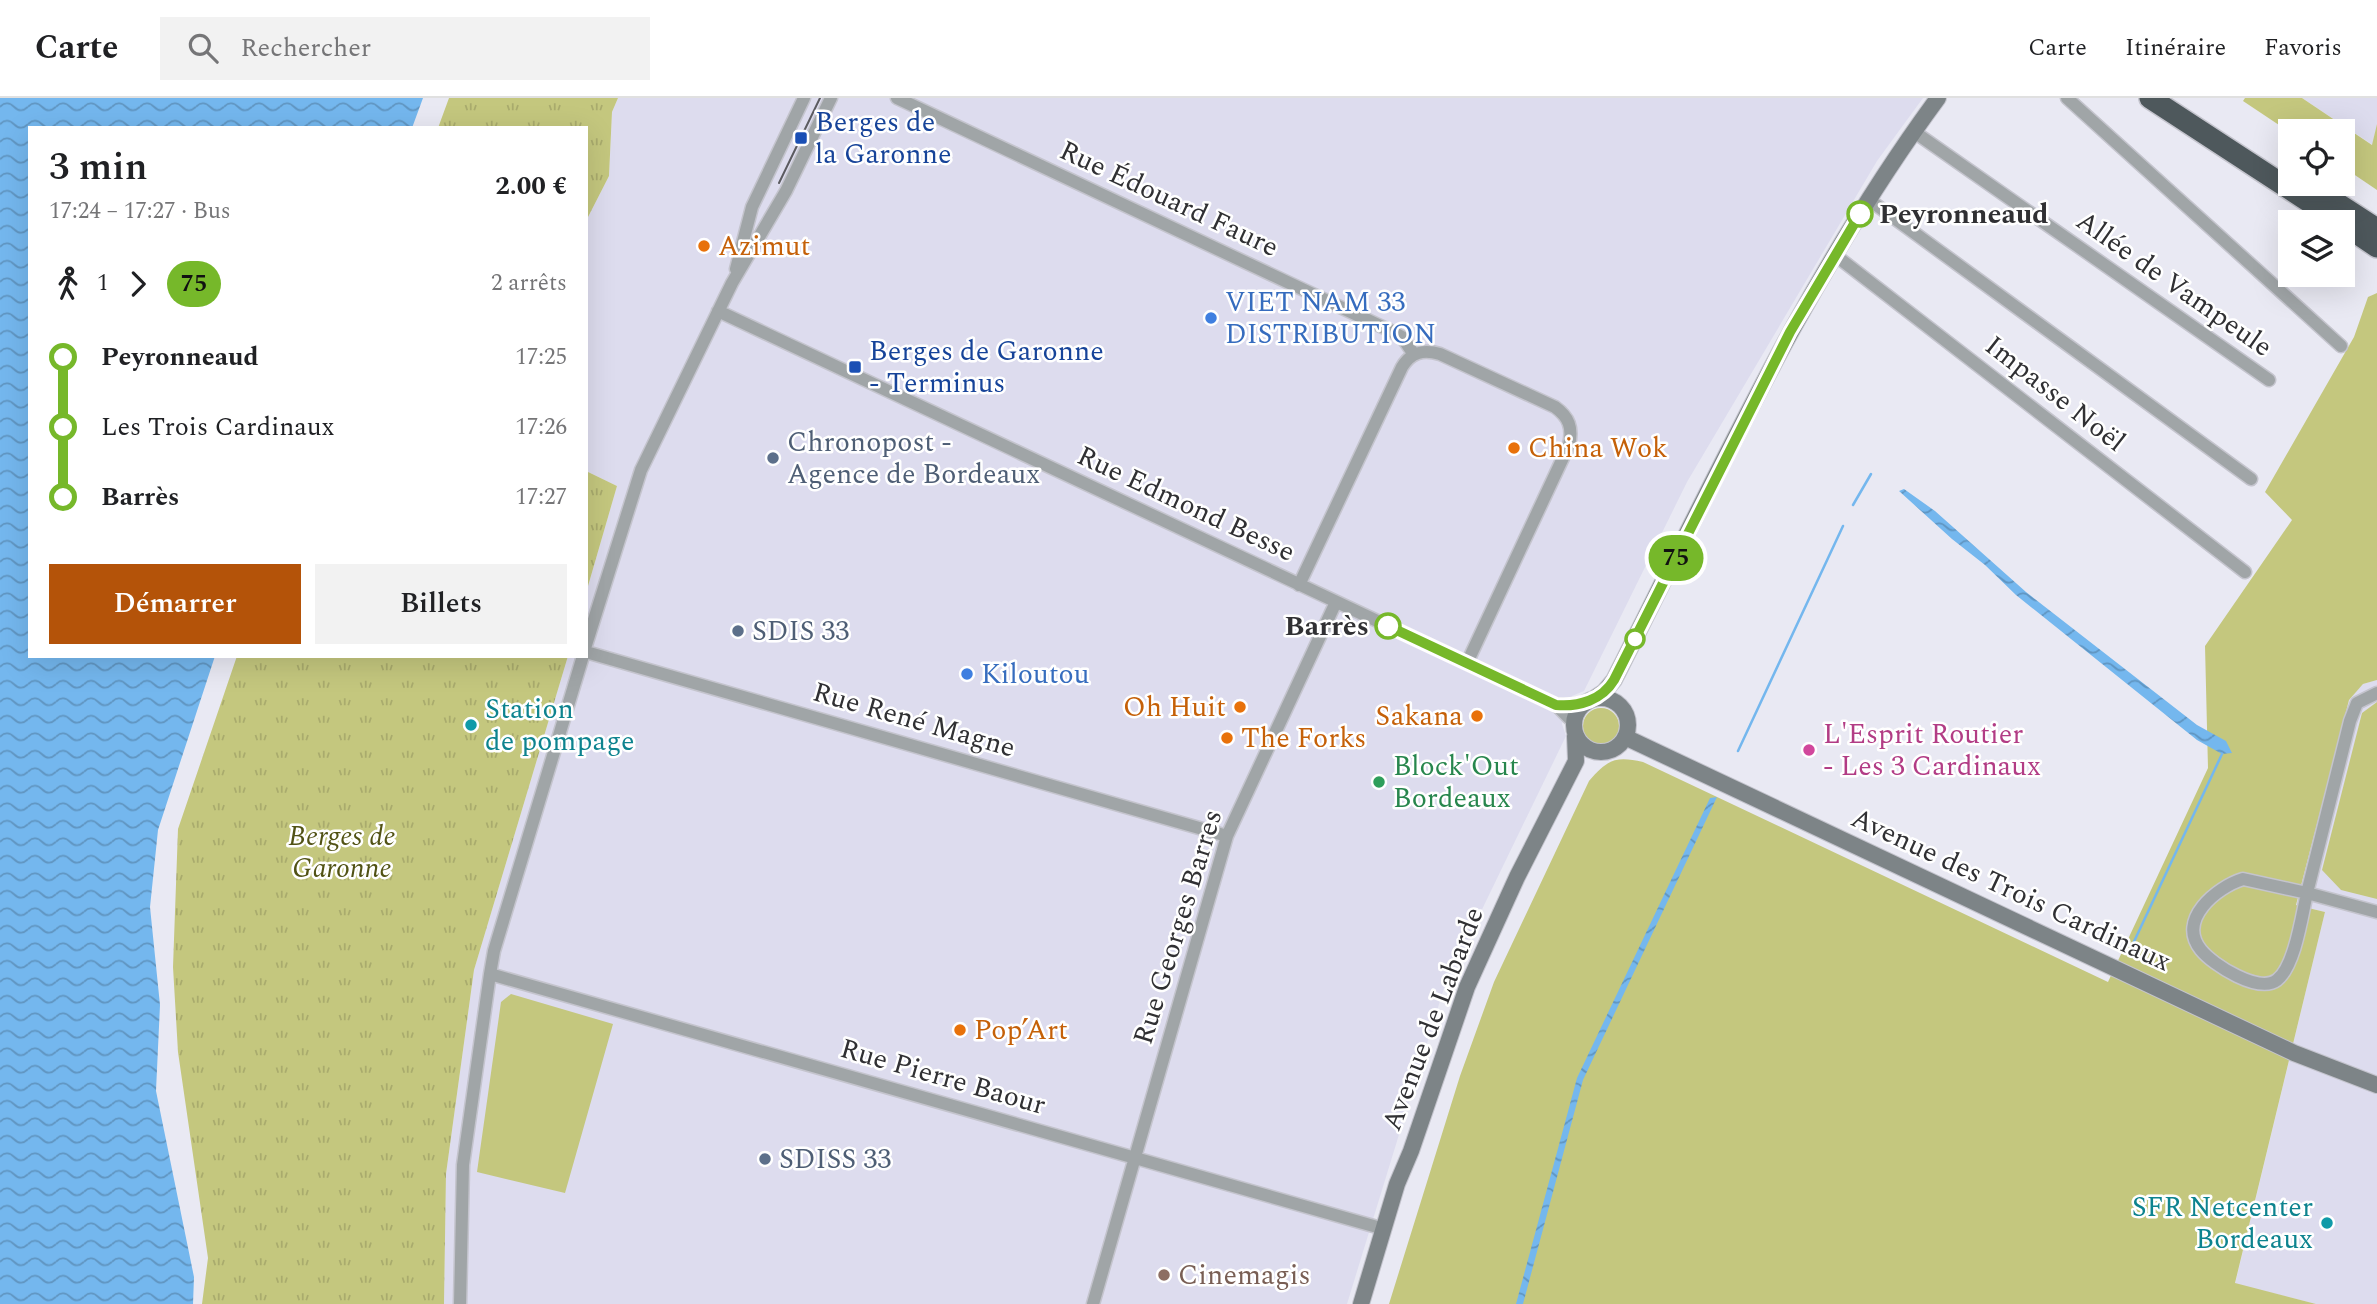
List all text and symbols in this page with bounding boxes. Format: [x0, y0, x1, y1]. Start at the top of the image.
search box [160, 17, 650, 80]
text: Carte [35, 23, 118, 73]
text: Rechercher [240, 28, 371, 68]
icon: search [184, 29, 222, 67]
text: Carte [2028, 30, 2087, 66]
text: Itinéraire [2125, 30, 2226, 66]
text: Favoris [2264, 30, 2342, 66]
place label: Berges de la Garonne [815, 101, 952, 176]
map controls [2278, 119, 2355, 287]
button: locate [2278, 119, 2355, 196]
street label: Rue Édouard Faure [1052, 129, 1286, 269]
marker: Berges de la Garonne [793, 130, 809, 146]
text: 3 min [49, 139, 148, 197]
text: 2.00 € [495, 166, 567, 206]
place label: Peyronneaud [1879, 193, 2049, 236]
text: 17:24 – 17:27 · Bus [49, 194, 231, 229]
street label: Allée de Vampeule [2067, 200, 2281, 368]
marker: Peyronneaud [1847, 201, 1873, 227]
button: layers [2278, 210, 2355, 287]
place label: Azimut [718, 225, 810, 268]
marker: Azimut [696, 238, 712, 254]
icon: walk [49, 265, 87, 303]
icon: forward [119, 265, 157, 303]
text: 1 [97, 266, 109, 301]
text: 75 [181, 266, 207, 302]
text: 2 arrêts [491, 266, 567, 301]
place label: VIET NAM 33 DISTRIBUTION [1225, 281, 1436, 356]
marker: VIET NAM 33 DISTRIBUTION [1203, 310, 1219, 326]
street label: Impasse Noël [1975, 325, 2135, 463]
place label: Berges de Garonne - Terminus [869, 330, 1104, 405]
text: Peyronneaud [101, 337, 259, 377]
text: 17:25 [515, 340, 567, 375]
marker: Berges de Garonne - Terminus [847, 359, 863, 375]
text: Les Trois Cardinaux [101, 407, 335, 447]
text: 17:26 [515, 410, 567, 445]
place label: Chronopost - Agence de Bordeaux [787, 421, 1040, 496]
place label: China Wok [1528, 427, 1668, 470]
street label: Rue Edmond Besse [1070, 435, 1302, 573]
marker: China Wok [1506, 440, 1522, 456]
marker: Chronopost - Agence de Bordeaux [765, 450, 781, 466]
text: Barrès [101, 477, 179, 517]
text: 17:27 [515, 480, 567, 515]
line badge: 75 [1644, 535, 1708, 581]
text: 75 [1663, 540, 1689, 576]
button: Démarrer [49, 564, 301, 644]
button: Billets [315, 564, 567, 644]
place label: Barrès [1285, 605, 1369, 648]
place label: SDIS 33 [752, 610, 849, 653]
marker: Barrès [1375, 613, 1401, 639]
marker: SDIS 33 [730, 623, 746, 639]
unlabelled marker [1625, 629, 1645, 649]
place label: Kiloutou [981, 653, 1089, 696]
marker: Kiloutou [959, 666, 975, 682]
street label: Rue René Magne [808, 671, 1020, 769]
place label: Oh Huit [1123, 686, 1226, 729]
place label: Station de pompage [485, 688, 635, 763]
place label: Sakana [1375, 695, 1463, 738]
marker: Oh Huit [1232, 699, 1248, 715]
marker: Sakana [1469, 708, 1485, 724]
place label: L'Esprit Routier - Les 3 Cardinaux [1823, 713, 2041, 788]
marker: Station de pompage [463, 717, 479, 733]
place label: The Forks [1241, 717, 1366, 760]
marker: The Forks [1219, 730, 1235, 746]
marker: L'Esprit Routier - Les 3 Cardinaux [1801, 742, 1817, 758]
place label: Block'Out Bordeaux [1393, 745, 1519, 820]
marker: Block'Out Bordeaux [1371, 774, 1387, 790]
street label: Avenue des Trois Cardinaux [1844, 797, 2178, 983]
street label: Rue Georges Barres [1122, 804, 1234, 1050]
park label: Berges de Garonne [288, 815, 396, 890]
street label: Avenue de Labarde [1371, 901, 1495, 1137]
place label: Pop’Art [974, 1009, 1068, 1052]
marker: Pop’Art [952, 1022, 968, 1038]
street label: Rue Pierre Baour [835, 1027, 1051, 1127]
place label: SDISS 33 [779, 1138, 891, 1181]
marker: SDISS 33 [757, 1151, 773, 1167]
place label: SFR Netcenter Bordeaux [2132, 1186, 2313, 1261]
marker: SFR Netcenter Bordeaux [2319, 1215, 2335, 1231]
place label: Cinemagis [1178, 1254, 1311, 1297]
marker: Cinemagis [1156, 1267, 1172, 1283]

